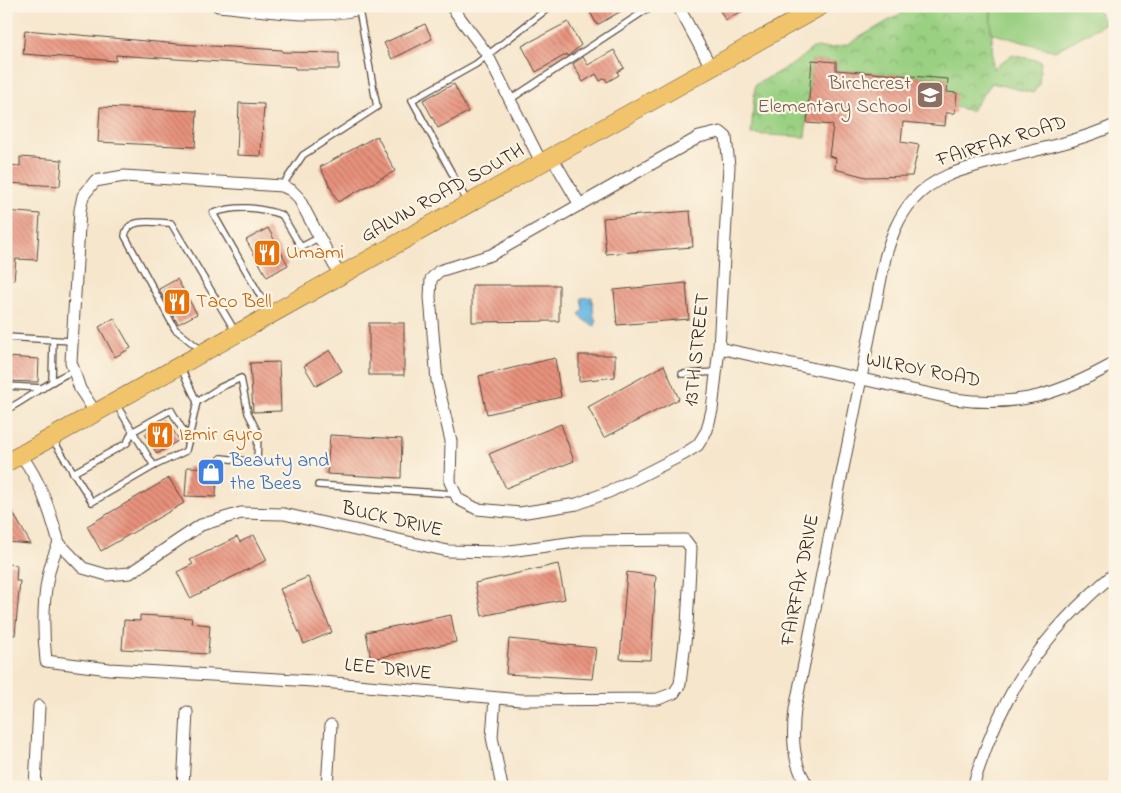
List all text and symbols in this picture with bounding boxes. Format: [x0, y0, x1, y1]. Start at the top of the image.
place label: Birchcrest Elementary School [758, 70, 911, 122]
school or university icon: Birchcrest Elementary School [915, 80, 945, 110]
street label: FAIRFAX ROAD [933, 109, 1070, 176]
street label: GALVIN ROAD SOUTH [356, 137, 530, 251]
restaurant icon: Umami [252, 238, 282, 268]
place label: Umami [286, 239, 344, 268]
restaurant icon: Taco Bell [162, 287, 192, 317]
place label: Taco Bell [196, 288, 272, 317]
street label: 13TH STREET [678, 292, 718, 408]
street label: WILROY ROAD [863, 346, 983, 396]
restaurant icon: Izmir Gyro [145, 420, 175, 450]
place label: Izmir Gyro [179, 421, 263, 450]
place label: Beauty and the Bees [229, 447, 329, 499]
shop icon: Beauty and the Bees [196, 457, 226, 487]
street label: BUCK DRIVE [338, 494, 445, 546]
street label: FAIRFAX DRIVE [774, 512, 828, 649]
street label: LEE DRIVE [343, 651, 433, 689]

